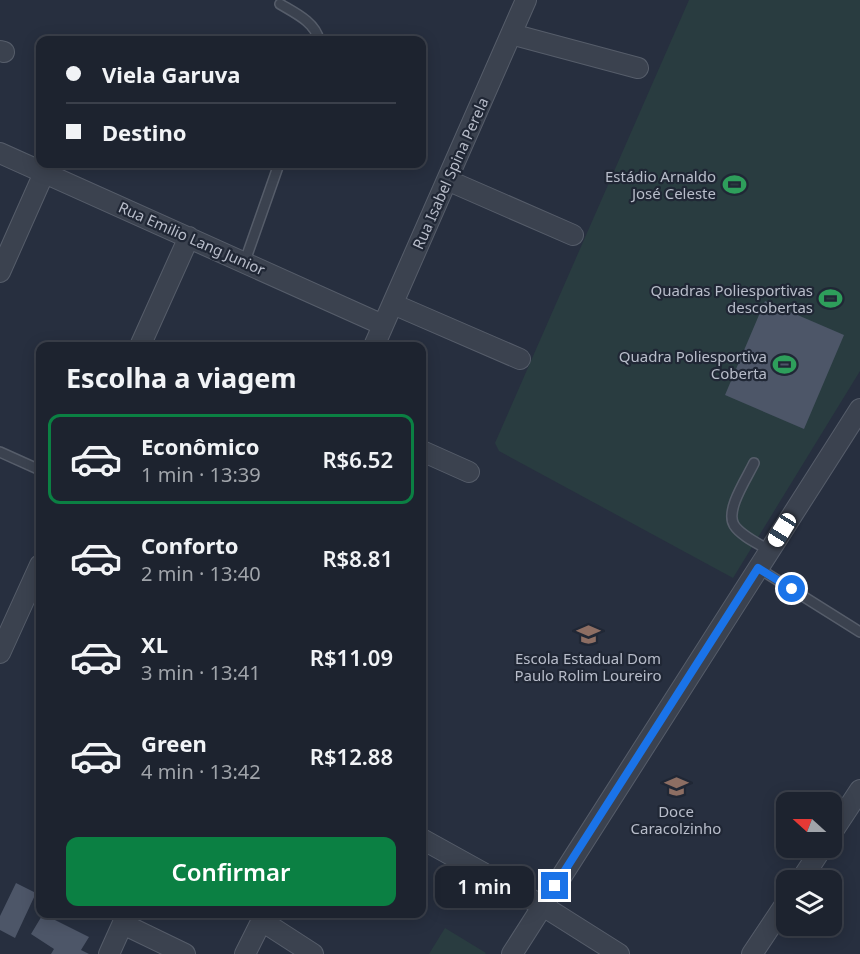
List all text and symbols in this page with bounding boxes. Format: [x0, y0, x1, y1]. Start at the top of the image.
text: Viela Garuva [102, 59, 240, 89]
street label: Rua Isabel Spina Perela [407, 94, 493, 252]
text: Destino [102, 117, 186, 147]
place label: Estádio Arnaldo José Celeste [605, 166, 716, 203]
sports icon: Estádio Arnaldo José Celeste [721, 172, 747, 198]
street label: Rua Emilio Lang Junior [116, 197, 268, 279]
place label: Quadras Poliesportivas descobertas [650, 280, 813, 317]
sports icon: Quadras Poliesportivas descobertas [818, 286, 844, 312]
place label: Quadra Poliesportiva Coberta [619, 346, 767, 383]
sports icon: Quadra Poliesportiva Coberta [772, 352, 798, 378]
text: Escolha a viagem [66, 359, 297, 396]
text: Econômico [141, 431, 260, 461]
icon: car [69, 432, 123, 486]
text: R$6.52 [322, 444, 393, 474]
text: 1 min · 13:39 [141, 461, 261, 488]
car [765, 510, 799, 550]
text: Conforto [141, 530, 239, 560]
icon: car [69, 531, 123, 585]
text: R$8.81 [322, 543, 393, 573]
text: 2 min · 13:40 [141, 560, 261, 587]
route start [778, 575, 805, 602]
school or university icon: Escola Estadual Dom Paulo Rolim Loureiro [575, 621, 601, 647]
text: XL [141, 629, 168, 659]
icon: car [69, 630, 123, 684]
text: R$11.09 [310, 642, 393, 672]
place label: Escola Estadual Dom Paulo Rolim Loureiro [514, 648, 662, 685]
text: 3 min · 13:41 [141, 659, 261, 686]
text: Green [141, 728, 207, 758]
icon: car [69, 729, 123, 783]
text: R$12.88 [310, 741, 393, 771]
text: 4 min · 13:42 [141, 758, 261, 785]
school or university icon: Doce Caracolzinho [663, 774, 689, 800]
north arrow [776, 792, 842, 858]
map controls [776, 792, 842, 936]
place label: Doce Caracolzinho [631, 801, 721, 838]
button: Confirmar [66, 837, 396, 906]
callout: 1 min [435, 865, 534, 907]
button: layers [776, 870, 842, 936]
route end [541, 872, 568, 899]
text: 1 min [457, 873, 512, 900]

